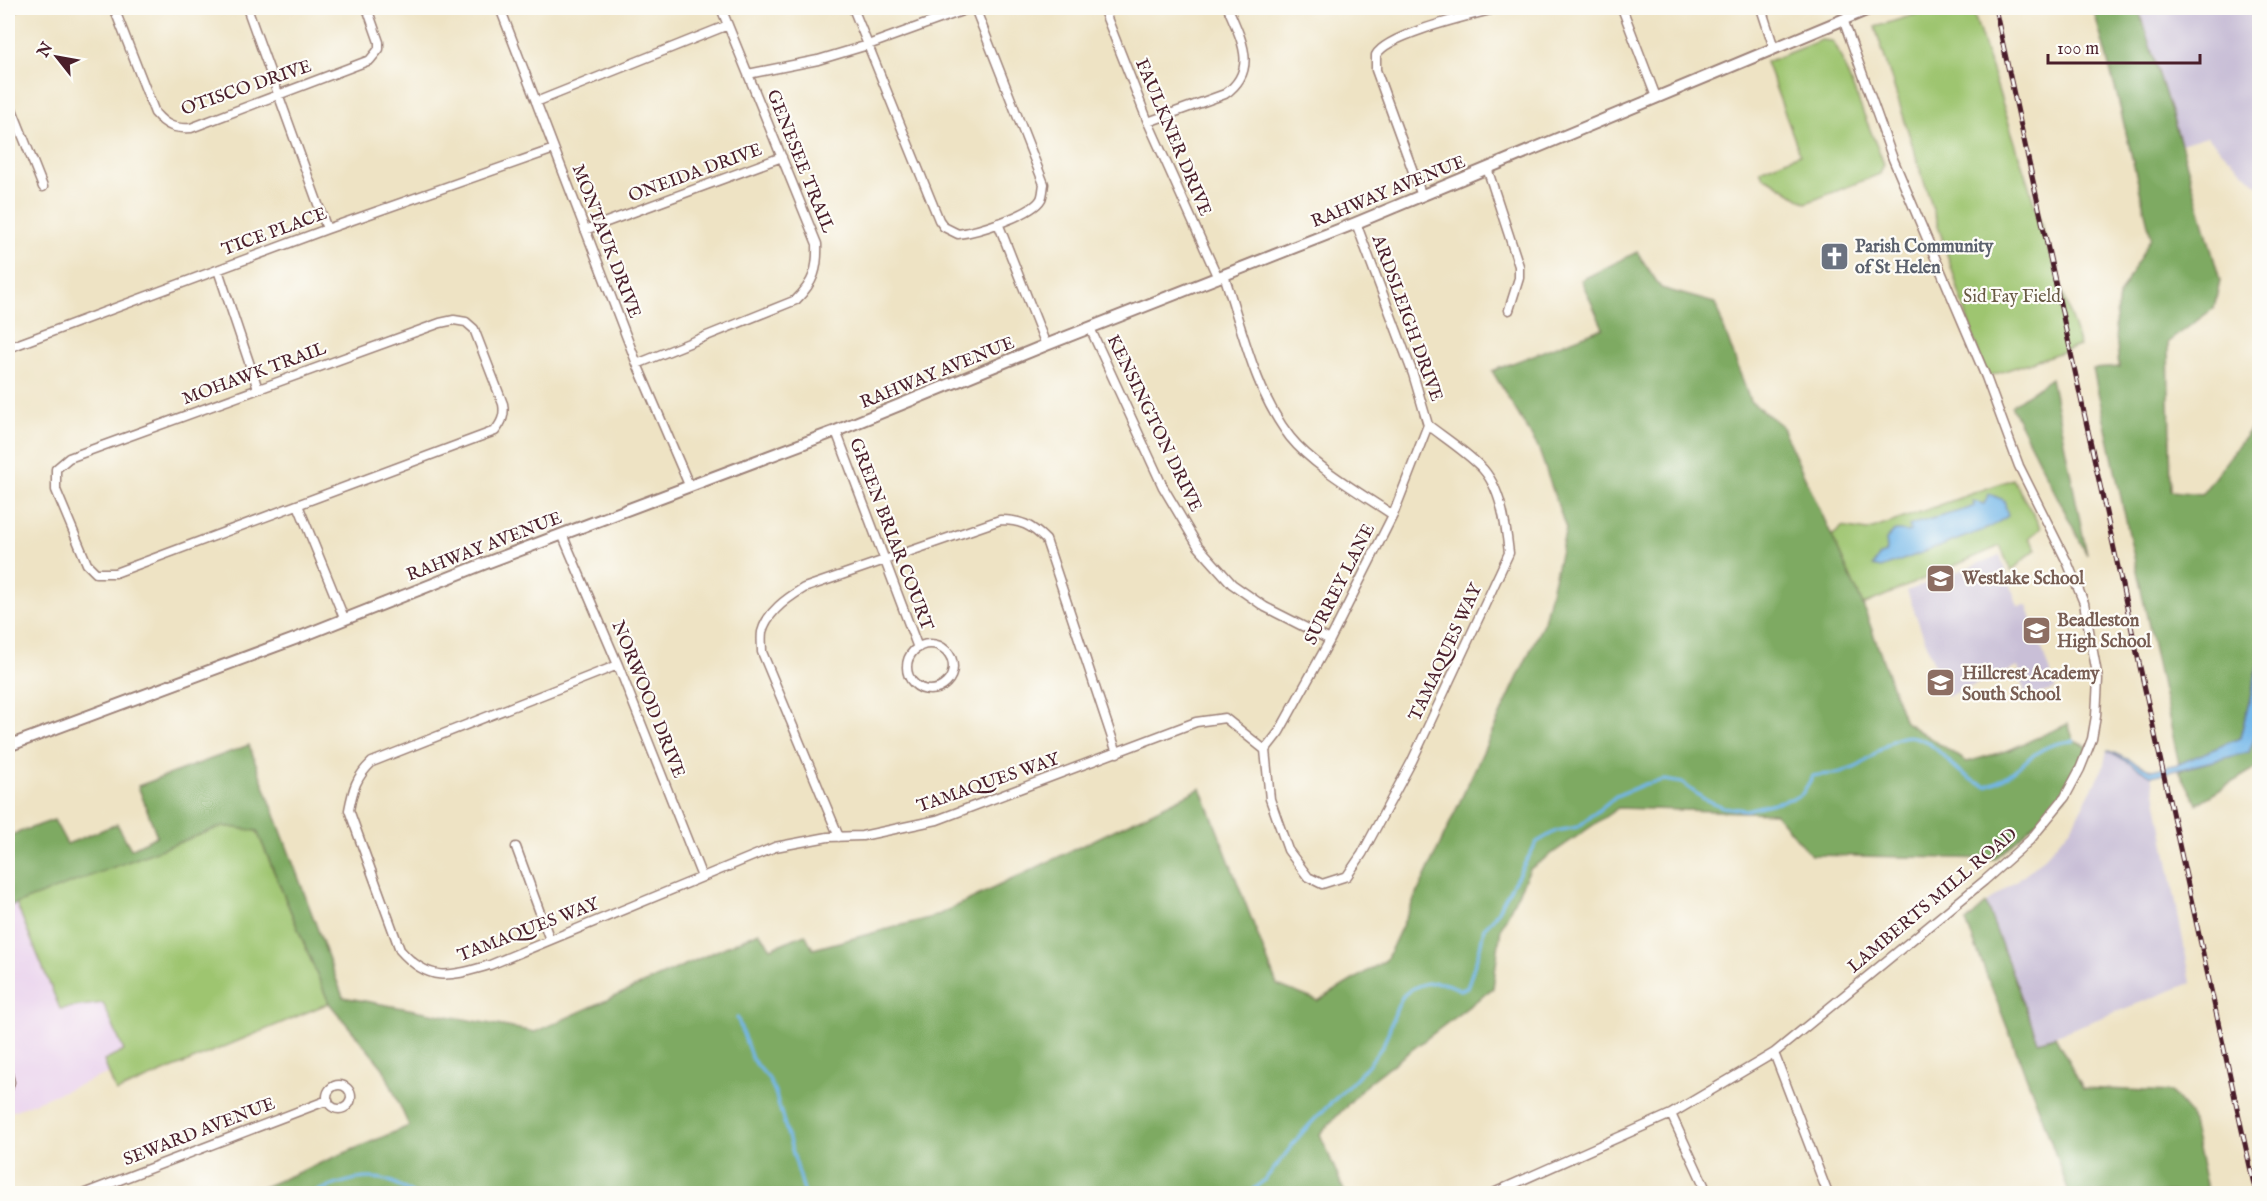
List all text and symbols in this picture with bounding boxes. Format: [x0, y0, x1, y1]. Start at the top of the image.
north arrow [27, 27, 87, 87]
scale bar [2048, 27, 2200, 65]
text: 100 m [2057, 38, 2099, 61]
text: N [33, 39, 58, 62]
street label: OTISCO DRIVE [178, 55, 315, 122]
street label: FAULKNER DRIVE [1129, 55, 1216, 220]
street label: GENESEE TRAIL [760, 87, 839, 237]
street label: ONEIDA DRIVE [626, 139, 765, 208]
street label: RAHWAY AVENUE [1308, 151, 1469, 234]
street label: MONTAUK DRIVE [566, 161, 646, 322]
street label: TICE PLACE [219, 203, 330, 262]
street label: ARDSLEIGH DRIVE [1365, 231, 1447, 405]
place label: Parish Community of St Helen [1855, 236, 1994, 280]
church icon: Parish Community of St Helen [1818, 240, 1850, 272]
park label: Sid Fay Field [1963, 286, 2061, 309]
street label: KENSINGTON DRIVE [1101, 331, 1207, 516]
street label: RAHWAY AVENUE [857, 332, 1018, 415]
street label: MOHAWK TRAIL [179, 338, 330, 411]
street label: GREEN BRIAR COURT [843, 435, 938, 634]
street label: RAHWAY AVENUE [404, 507, 565, 588]
street label: SURREY LANE [1300, 520, 1381, 649]
school or university icon: Westlake School [1925, 562, 1957, 594]
place label: Westlake School [1961, 568, 2085, 591]
street label: TAMAQUES WAY [1404, 579, 1489, 725]
place label: Beadleston High School [2057, 610, 2152, 654]
school or university icon: Beadleston High School [2020, 614, 2052, 646]
street label: NORWOOD DRIVE [606, 617, 690, 782]
place label: Hillcrest Academy South School [1962, 663, 2100, 707]
school or university icon: Hillcrest Academy South School [1925, 667, 1957, 699]
street label: TAMAQUES WAY [914, 748, 1064, 819]
street label: LAMBERTS MILL ROAD [1843, 823, 2023, 979]
street label: TAMAQUES WAY [455, 893, 603, 968]
street label: SEWARD AVENUE [120, 1093, 279, 1172]

